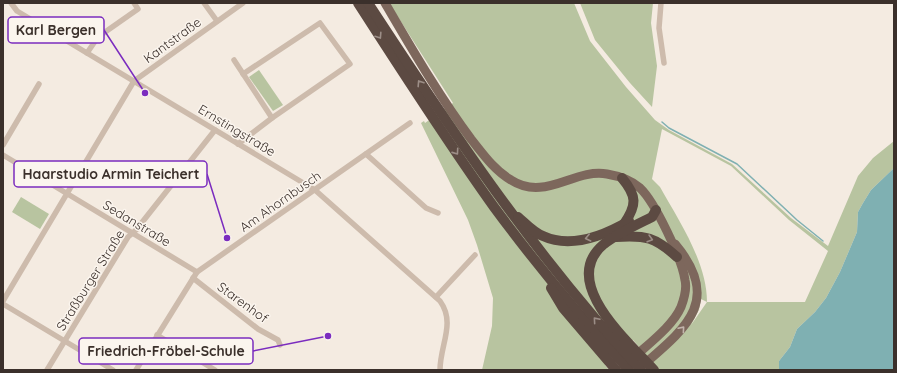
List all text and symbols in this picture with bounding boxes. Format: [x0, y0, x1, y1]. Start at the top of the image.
street label: Kantstraße [140, 14, 204, 66]
callout: Karl Bergen [8, 17, 104, 43]
text: Karl Bergen [16, 21, 96, 39]
one-way arrow [374, 32, 382, 39]
one-way arrow [417, 80, 425, 87]
street label: Ernstingstraße [196, 101, 278, 159]
one-way arrow [451, 148, 459, 155]
callout: Haarstudio Armin Teichert [14, 161, 207, 187]
text: Haarstudio Armin Teichert [22, 165, 200, 183]
street label: Am Ahornbusch [236, 167, 324, 235]
street label: Sedanstraße [100, 196, 174, 250]
street label: Straßburger Straße [53, 227, 127, 333]
one-way arrow [585, 233, 592, 241]
one-way arrow [646, 234, 653, 243]
street label: Starenhof [214, 278, 272, 326]
one-way arrow [594, 318, 601, 325]
one-way arrow [677, 327, 684, 334]
callout: Friedrich-Fröbel-Schule [79, 338, 253, 364]
text: Friedrich-Fröbel-Schule [87, 342, 245, 360]

